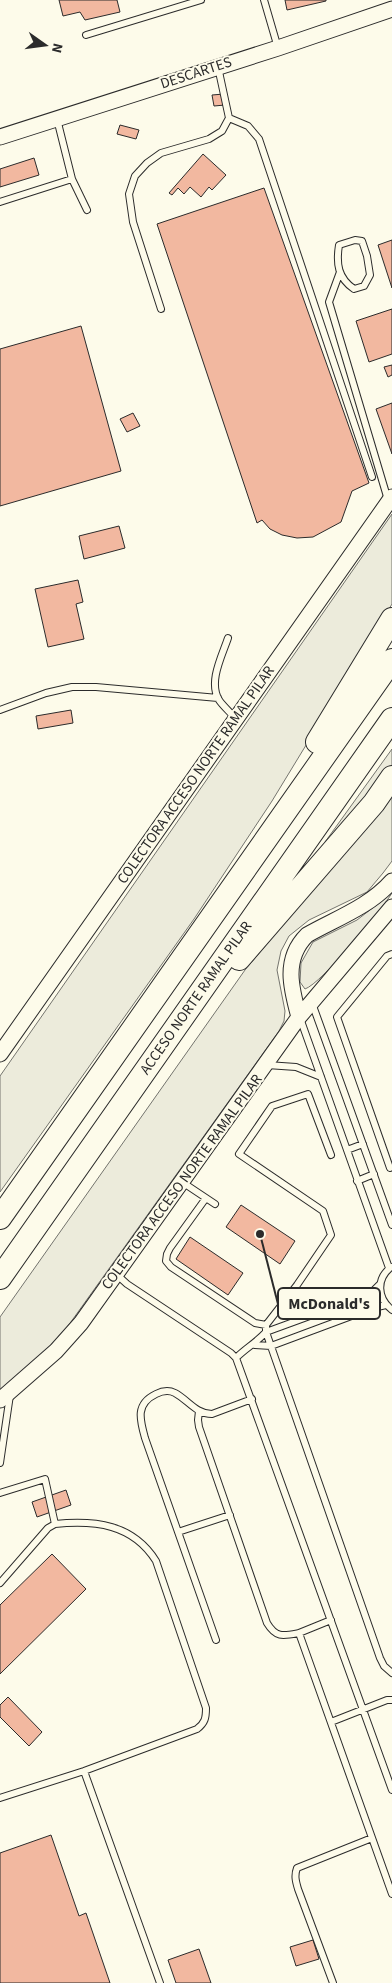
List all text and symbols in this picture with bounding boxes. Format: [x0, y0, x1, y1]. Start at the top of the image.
north arrow [20, 20, 70, 70]
text: N [46, 41, 67, 55]
street label: DESCARTES [157, 52, 235, 94]
street label: COLECTORA ACCESO NORTE RAMAL PILAR [112, 661, 280, 888]
street label: ACCESO NORTE RAMAL PILAR [135, 917, 257, 1079]
street label: COLECTORA ACCESO NORTE RAMAL PILAR [97, 1070, 268, 1294]
callout: McDonald's [278, 1288, 380, 1319]
text: McDonald's [288, 1293, 370, 1315]

